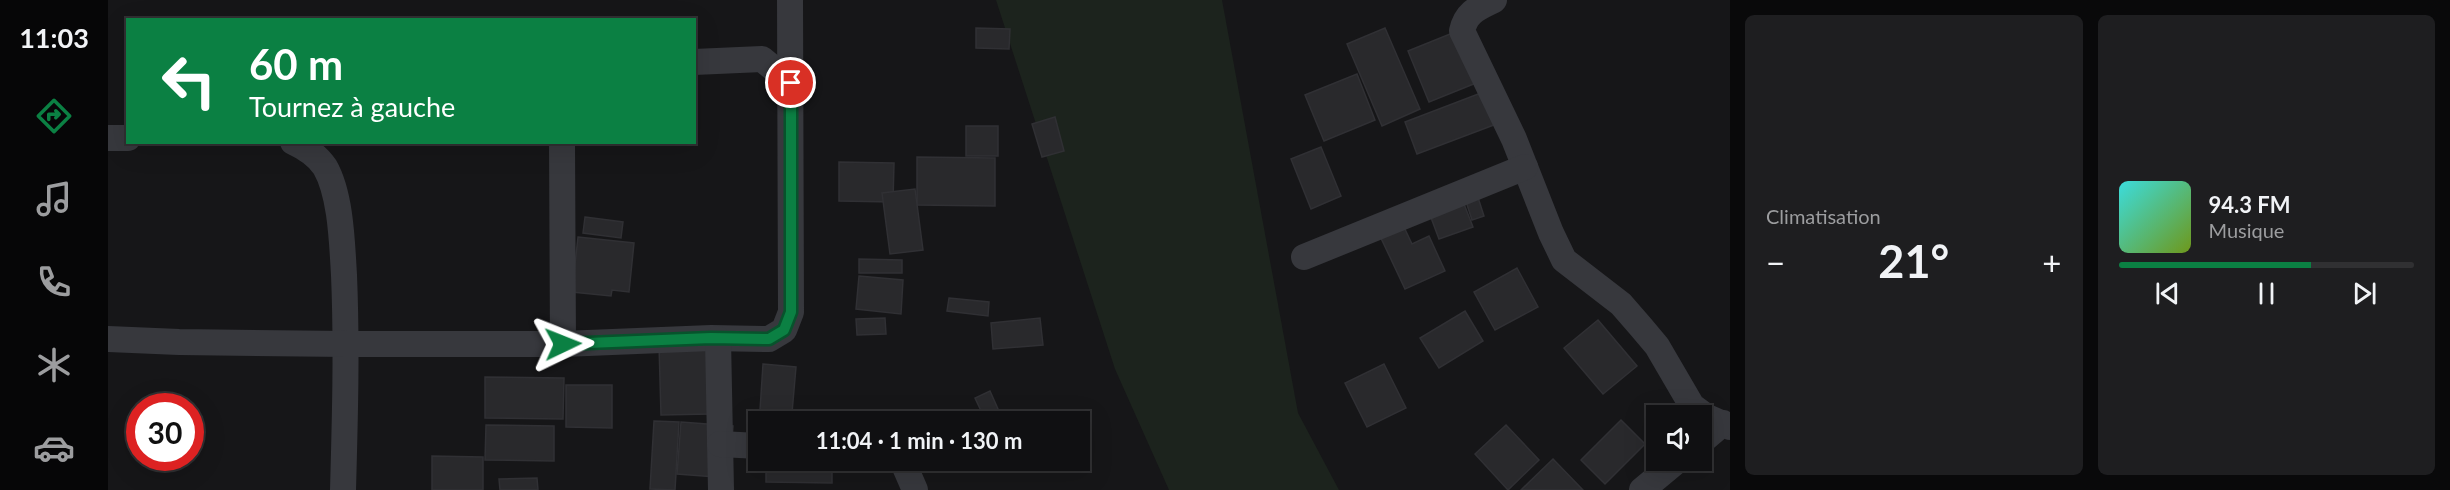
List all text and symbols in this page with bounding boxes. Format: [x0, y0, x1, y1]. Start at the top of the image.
text: 11:03 [19, 21, 89, 54]
text: 60 m [249, 39, 343, 89]
icon: left [150, 42, 228, 120]
pin [765, 57, 816, 108]
icon: arrive [774, 66, 807, 99]
text: Tournez à gauche [249, 90, 455, 123]
icon: directions [33, 95, 75, 137]
icon: music [33, 178, 75, 220]
text: 94.3 FM [2209, 191, 2291, 218]
text: Climatisation [1766, 204, 1881, 228]
text: Musique [2209, 218, 2284, 242]
text: 21° [1878, 234, 1949, 288]
text: − [1766, 242, 1785, 282]
text: + [2042, 242, 2062, 282]
icon: phone [33, 261, 75, 303]
icon: previous [2151, 277, 2184, 310]
icon: pause [2250, 277, 2283, 310]
icon: next [2348, 277, 2381, 310]
position arrow [531, 312, 595, 376]
icon: climate [33, 344, 75, 386]
speed limit sign: 30 [126, 393, 204, 471]
map controls [1646, 405, 1712, 471]
button: sound [1646, 405, 1712, 471]
icon: car [33, 427, 75, 469]
text: 11:04 · 1 min · 130 m [816, 427, 1022, 454]

